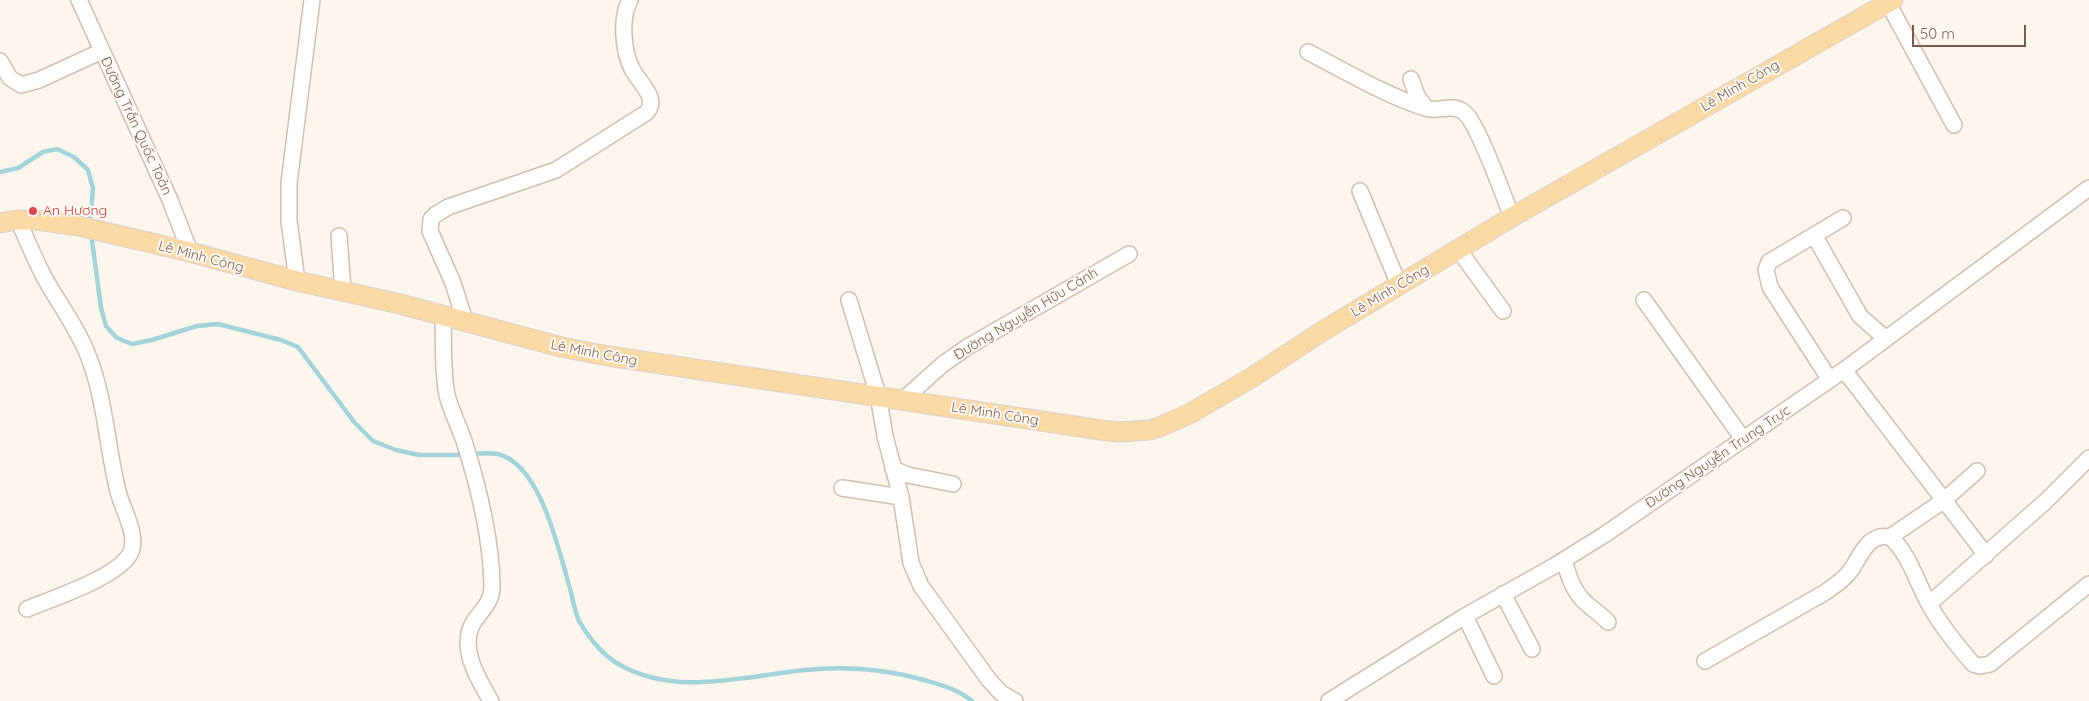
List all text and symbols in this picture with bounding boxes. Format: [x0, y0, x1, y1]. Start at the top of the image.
scale bar [1914, 15, 2028, 47]
text: 50 m [1920, 24, 1955, 43]
street label: Đường Trần Quốc Toản [97, 54, 175, 198]
street label: Lê Minh Công [1698, 57, 1782, 115]
place label: An Hương [43, 203, 107, 219]
marker: An Hương [27, 205, 39, 217]
street label: Lê Minh Công [156, 237, 246, 277]
street label: Lê Minh Công [1348, 261, 1432, 321]
street label: Đường Nguyễn Hữu Cảnh [951, 264, 1101, 364]
street label: Lê Minh Công [549, 336, 639, 370]
street label: Lê Minh Công [950, 399, 1040, 429]
street label: Đường Nguyễn Trung Trực [1642, 402, 1794, 512]

